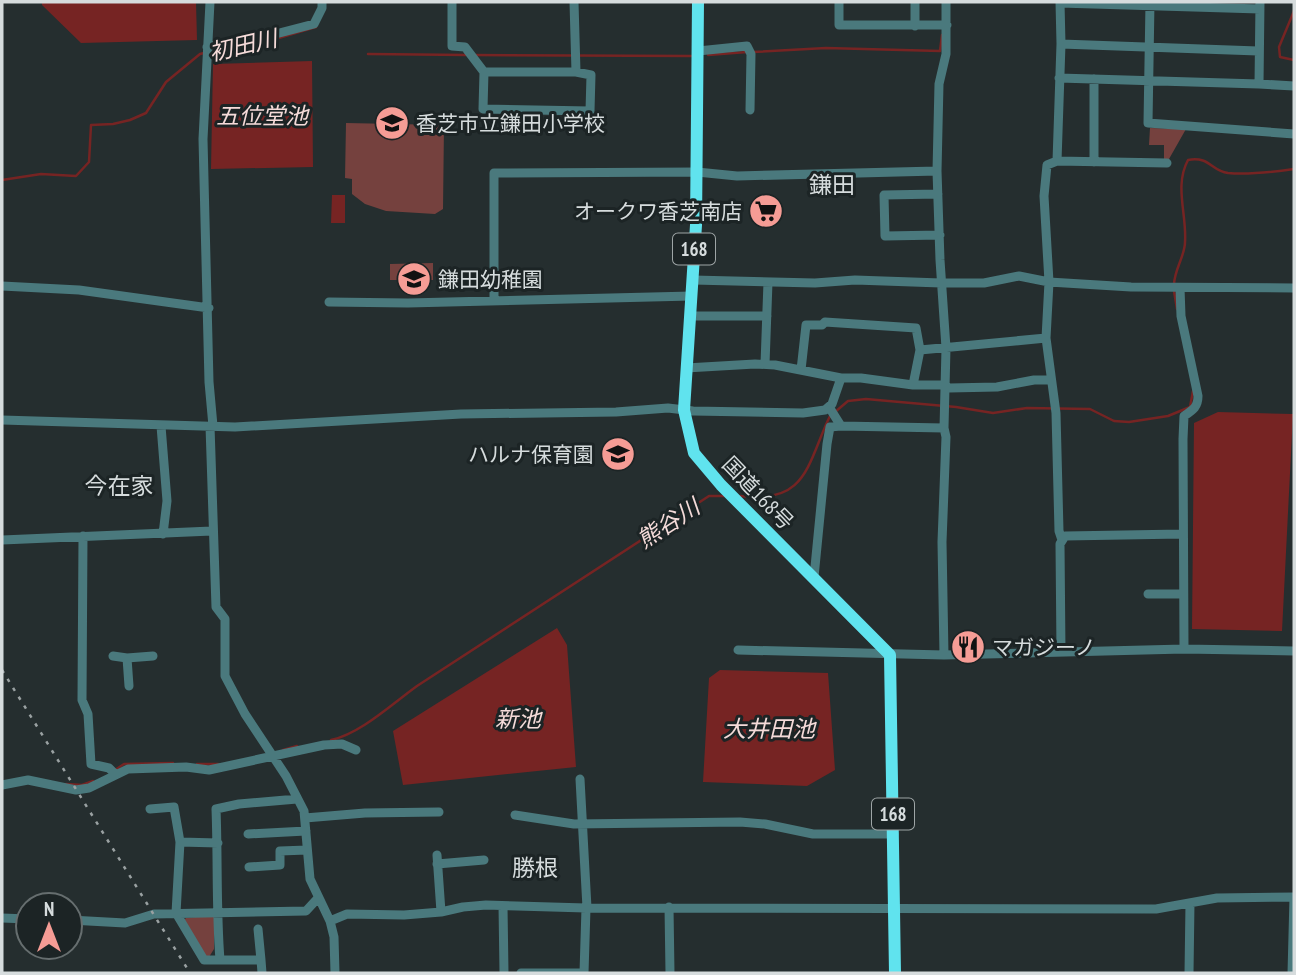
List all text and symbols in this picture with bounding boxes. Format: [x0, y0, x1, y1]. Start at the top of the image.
water label: 初田川 [206, 22, 283, 67]
water label: 五位堂池 [216, 101, 310, 130]
school or university icon: 香芝市立鎌田小学校 [373, 104, 411, 142]
place label: 香芝市立鎌田小学校 [416, 110, 605, 137]
district label: 鎌田 [809, 170, 855, 199]
supermarket icon: オークワ香芝南店 [747, 192, 785, 230]
place label: オークワ香芝南店 [574, 198, 742, 225]
road number: 168 [673, 233, 715, 264]
school or university icon: 鎌田幼稚園 [395, 260, 433, 298]
place label: 鎌田幼稚園 [438, 266, 543, 293]
school or university icon: ハルナ保育園 [599, 435, 637, 473]
place label: ハルナ保育園 [468, 441, 594, 468]
street label: 国道168号 [717, 451, 799, 535]
district label: 今在家 [85, 471, 154, 500]
water label: 熊谷川 [631, 490, 707, 554]
restaurant icon: マガジーノ [949, 628, 987, 666]
place label: マガジーノ [992, 634, 1096, 661]
water label: 新池 [495, 704, 543, 733]
water label: 大井田池 [723, 714, 817, 743]
road number: 168 [872, 799, 914, 830]
district label: 勝根 [512, 853, 558, 882]
north arrow [14, 891, 84, 961]
text: N [44, 897, 54, 921]

